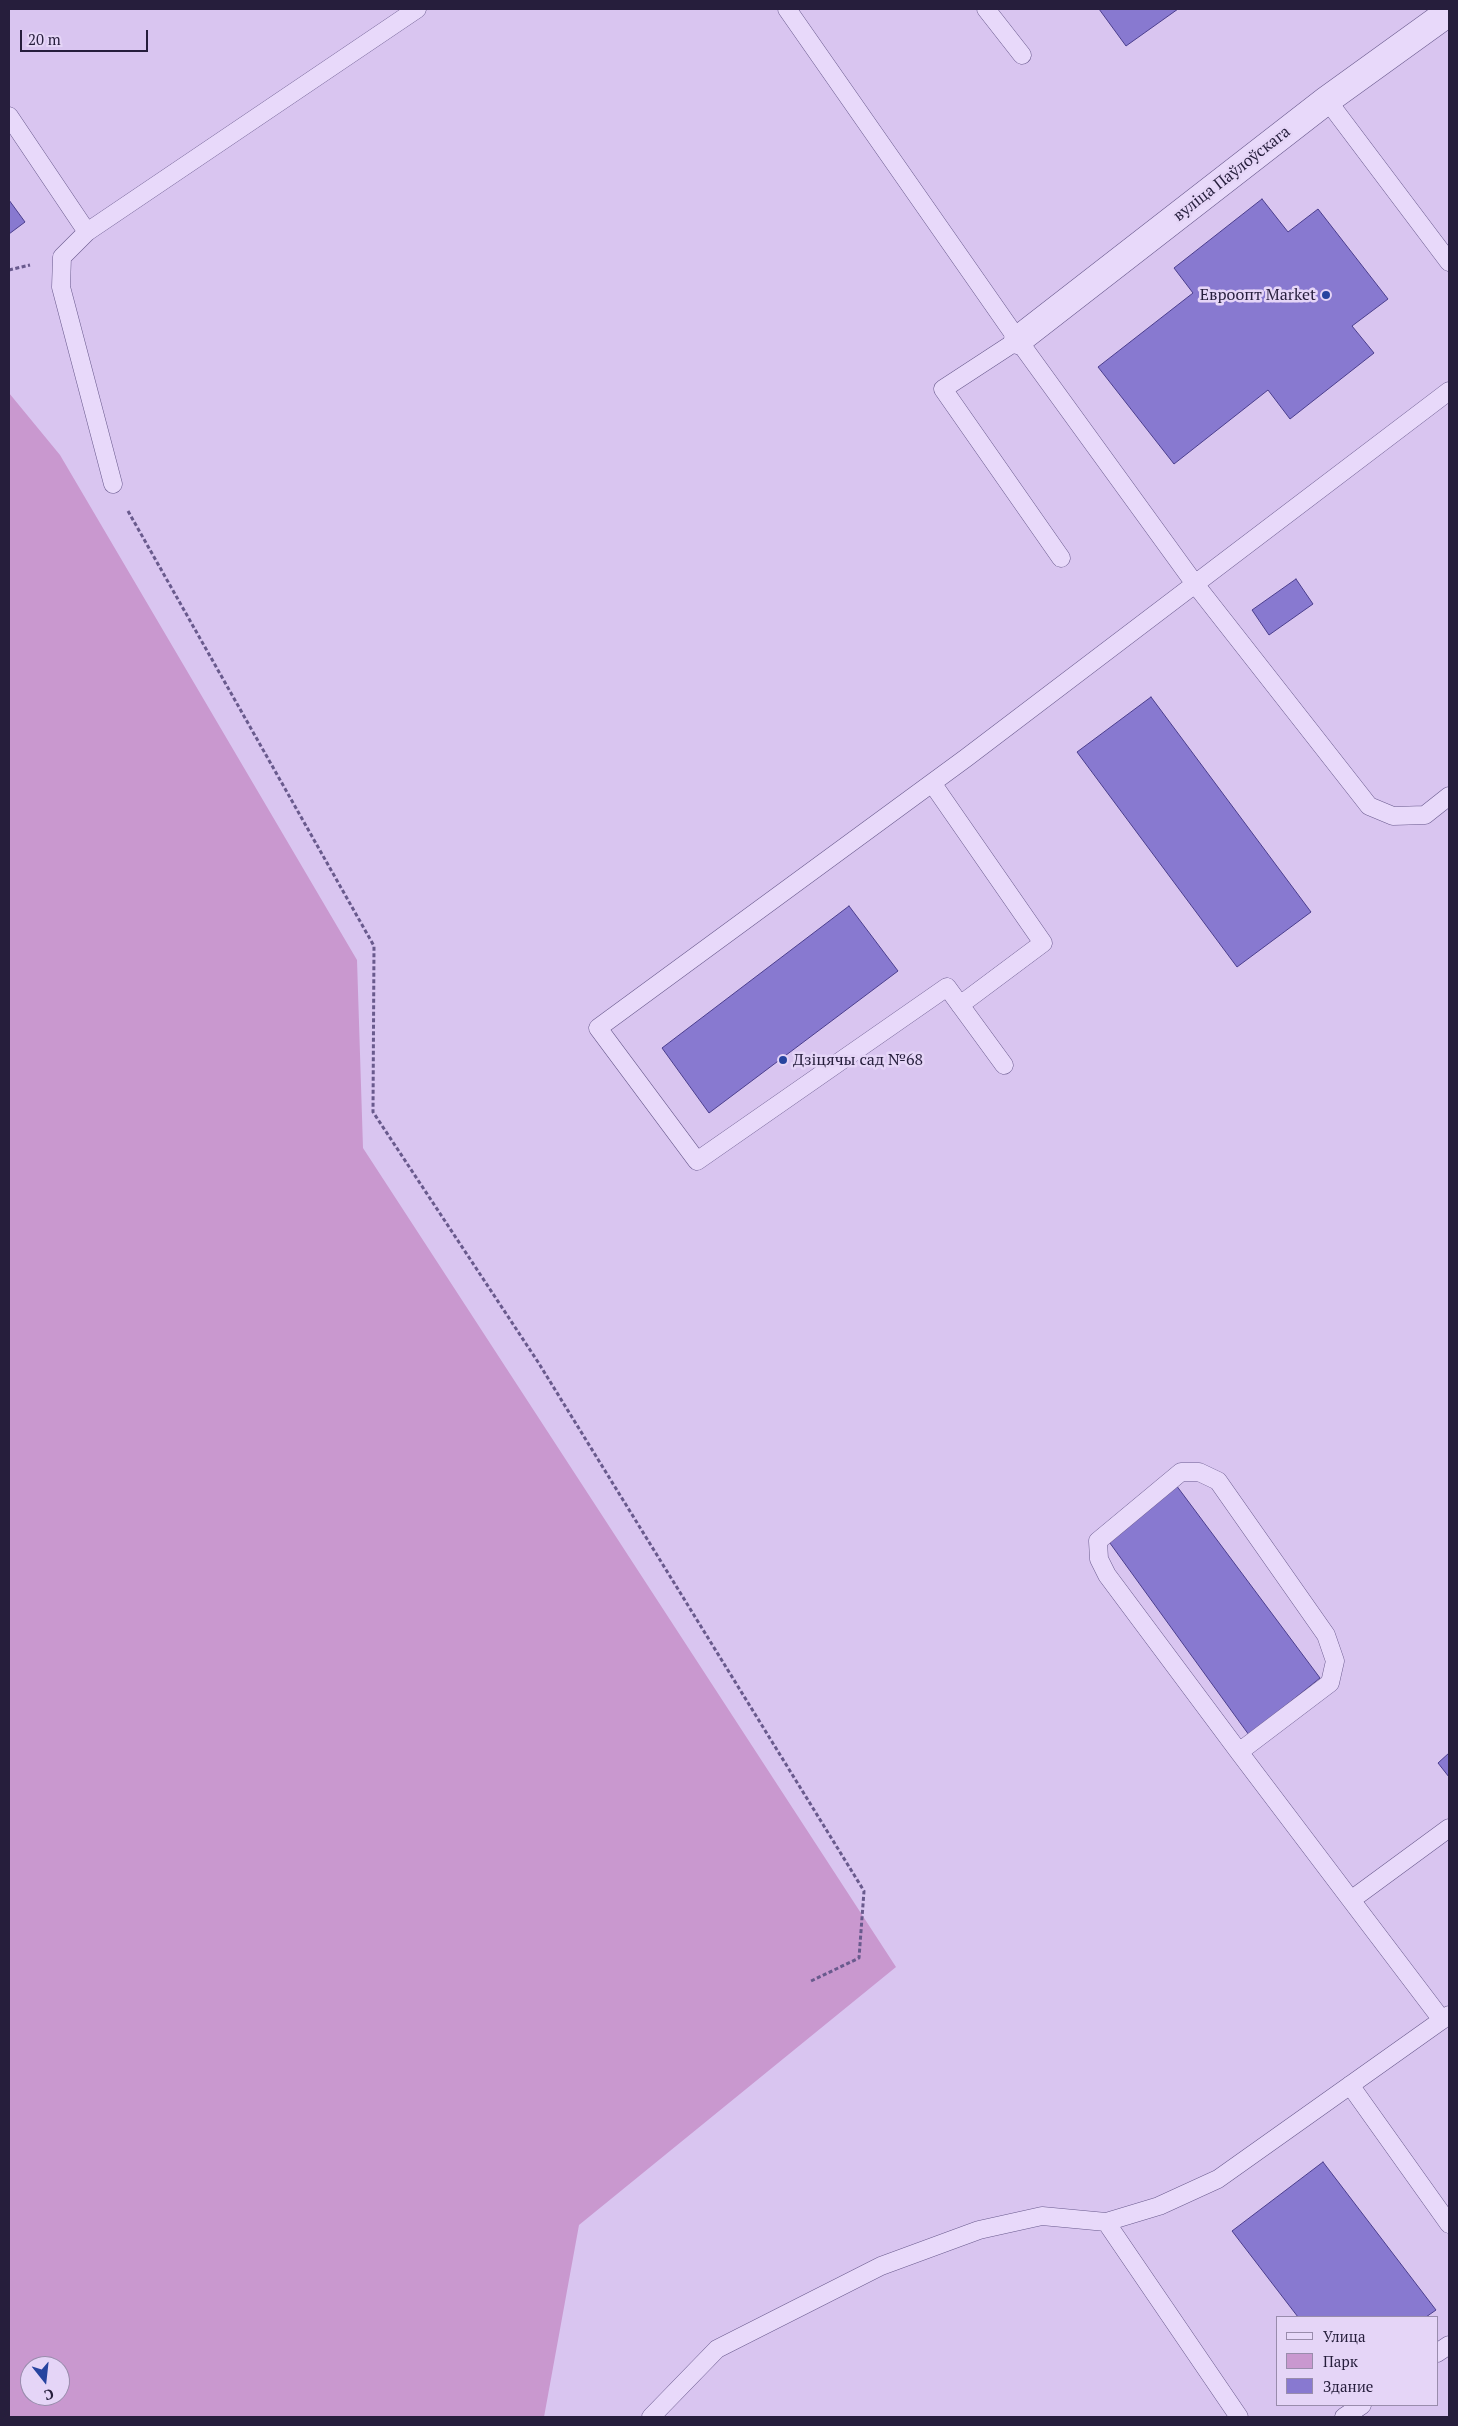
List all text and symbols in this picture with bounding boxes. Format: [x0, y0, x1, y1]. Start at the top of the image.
scale bar [22, 20, 150, 52]
text: 20 m [28, 29, 61, 49]
street label: вуліца Паўлоўскага [1170, 122, 1294, 226]
place label: Евроопт Market [1200, 285, 1316, 305]
marker: Евроопт Market [1320, 289, 1332, 301]
place label: Дзіцячы сад №68 [793, 1050, 923, 1070]
marker: Дзіцячы сад №68 [777, 1054, 789, 1066]
legend [1276, 2316, 1438, 2406]
text: Улица [1323, 2326, 1366, 2346]
text: Парк [1323, 2351, 1358, 2371]
north arrow [20, 2356, 70, 2406]
text: Здание [1323, 2376, 1373, 2396]
text: С [42, 2385, 56, 2405]

